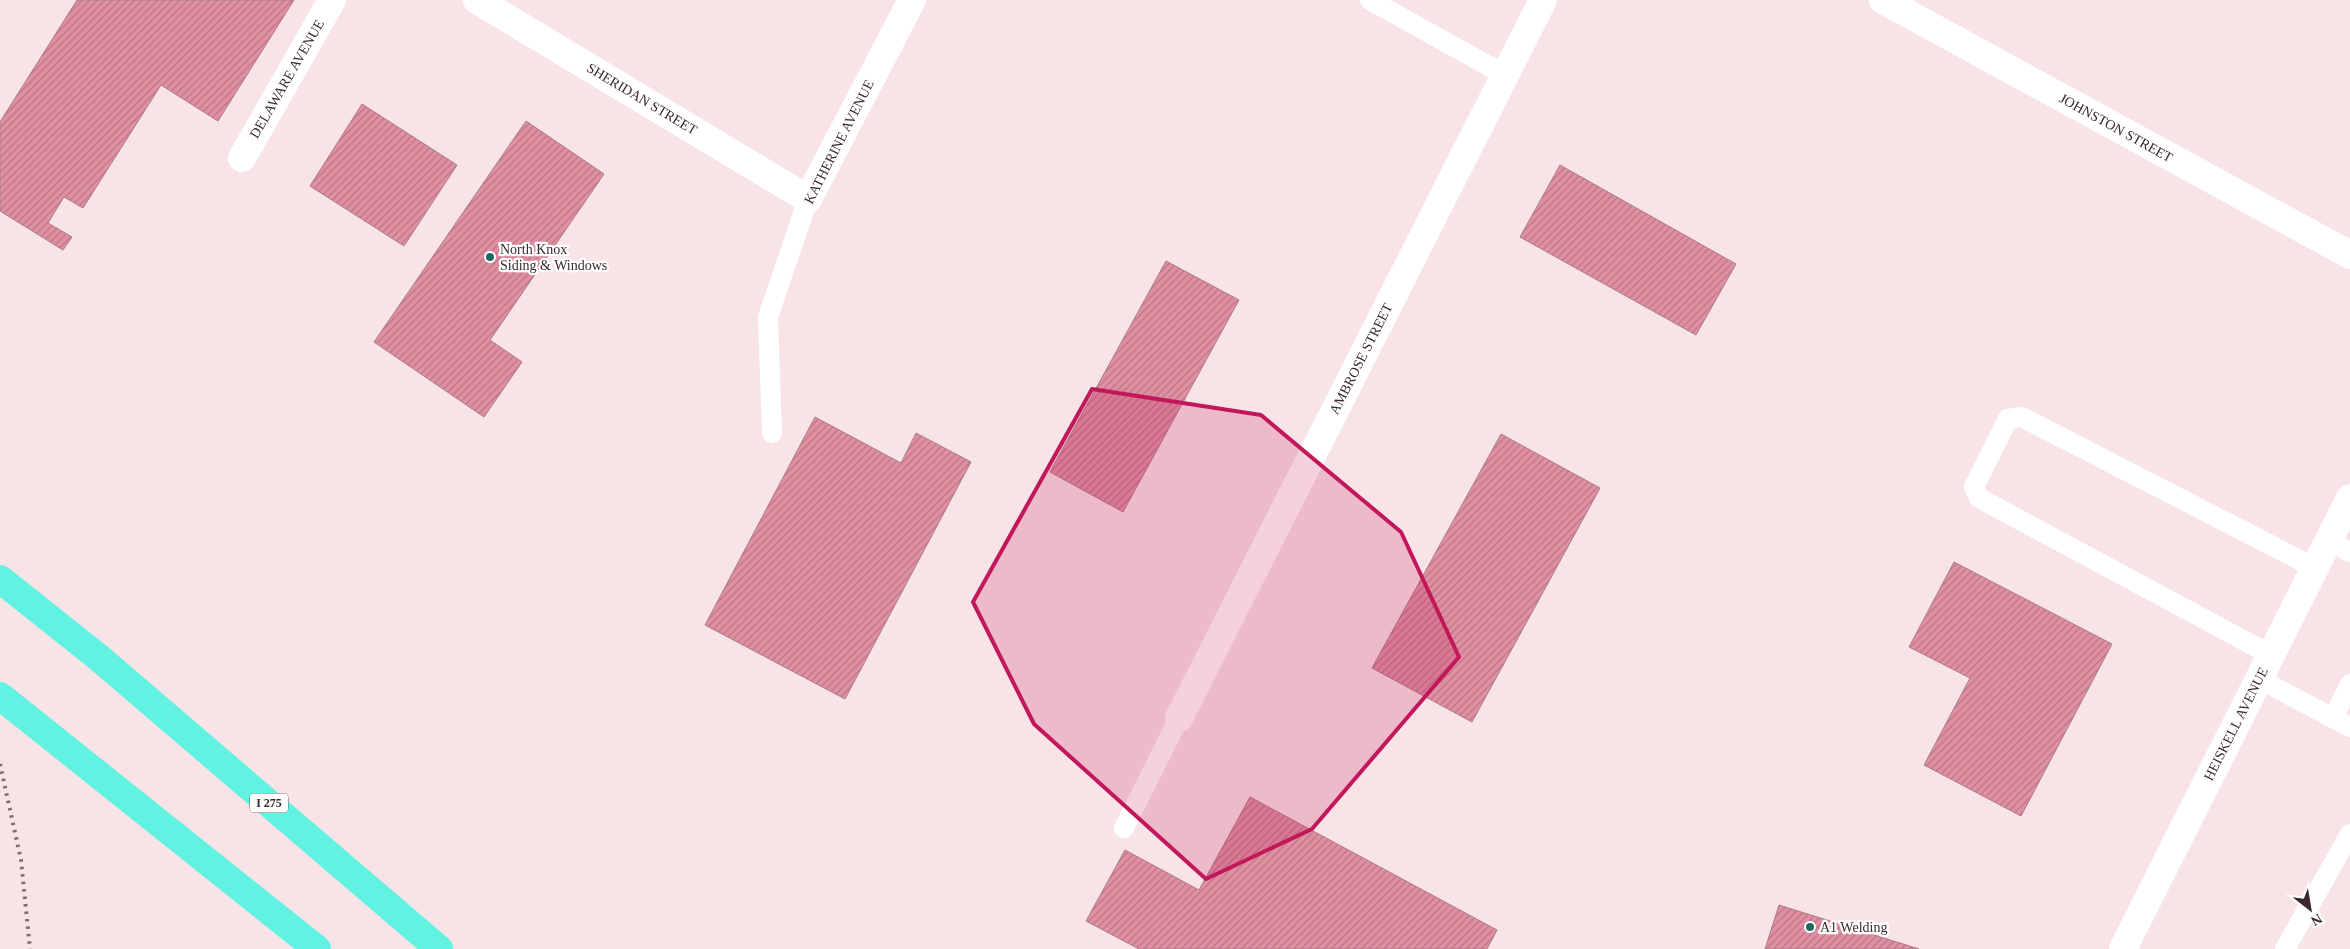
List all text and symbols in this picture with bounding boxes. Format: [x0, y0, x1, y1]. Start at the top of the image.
street label: DELAWARE AVENUE [247, 17, 327, 141]
street label: SHERIDAN STREET [584, 60, 700, 138]
street label: KATHERINE AVENUE [801, 78, 877, 206]
street label: JOHNSTON STREET [2057, 91, 2176, 166]
place label: North Knox Siding & Windows [500, 242, 607, 273]
marker: North Knox Siding & Windows [484, 251, 496, 263]
street label: AMBROSE STREET [1327, 301, 1396, 417]
street label: HEISKELL AVENUE [2201, 665, 2271, 783]
road number: I 275 [250, 794, 288, 812]
north arrow [2285, 884, 2335, 934]
text: N [2308, 911, 2325, 929]
place label: A1 Welding [1820, 920, 1887, 935]
marker: A1 Welding [1804, 921, 1816, 933]

